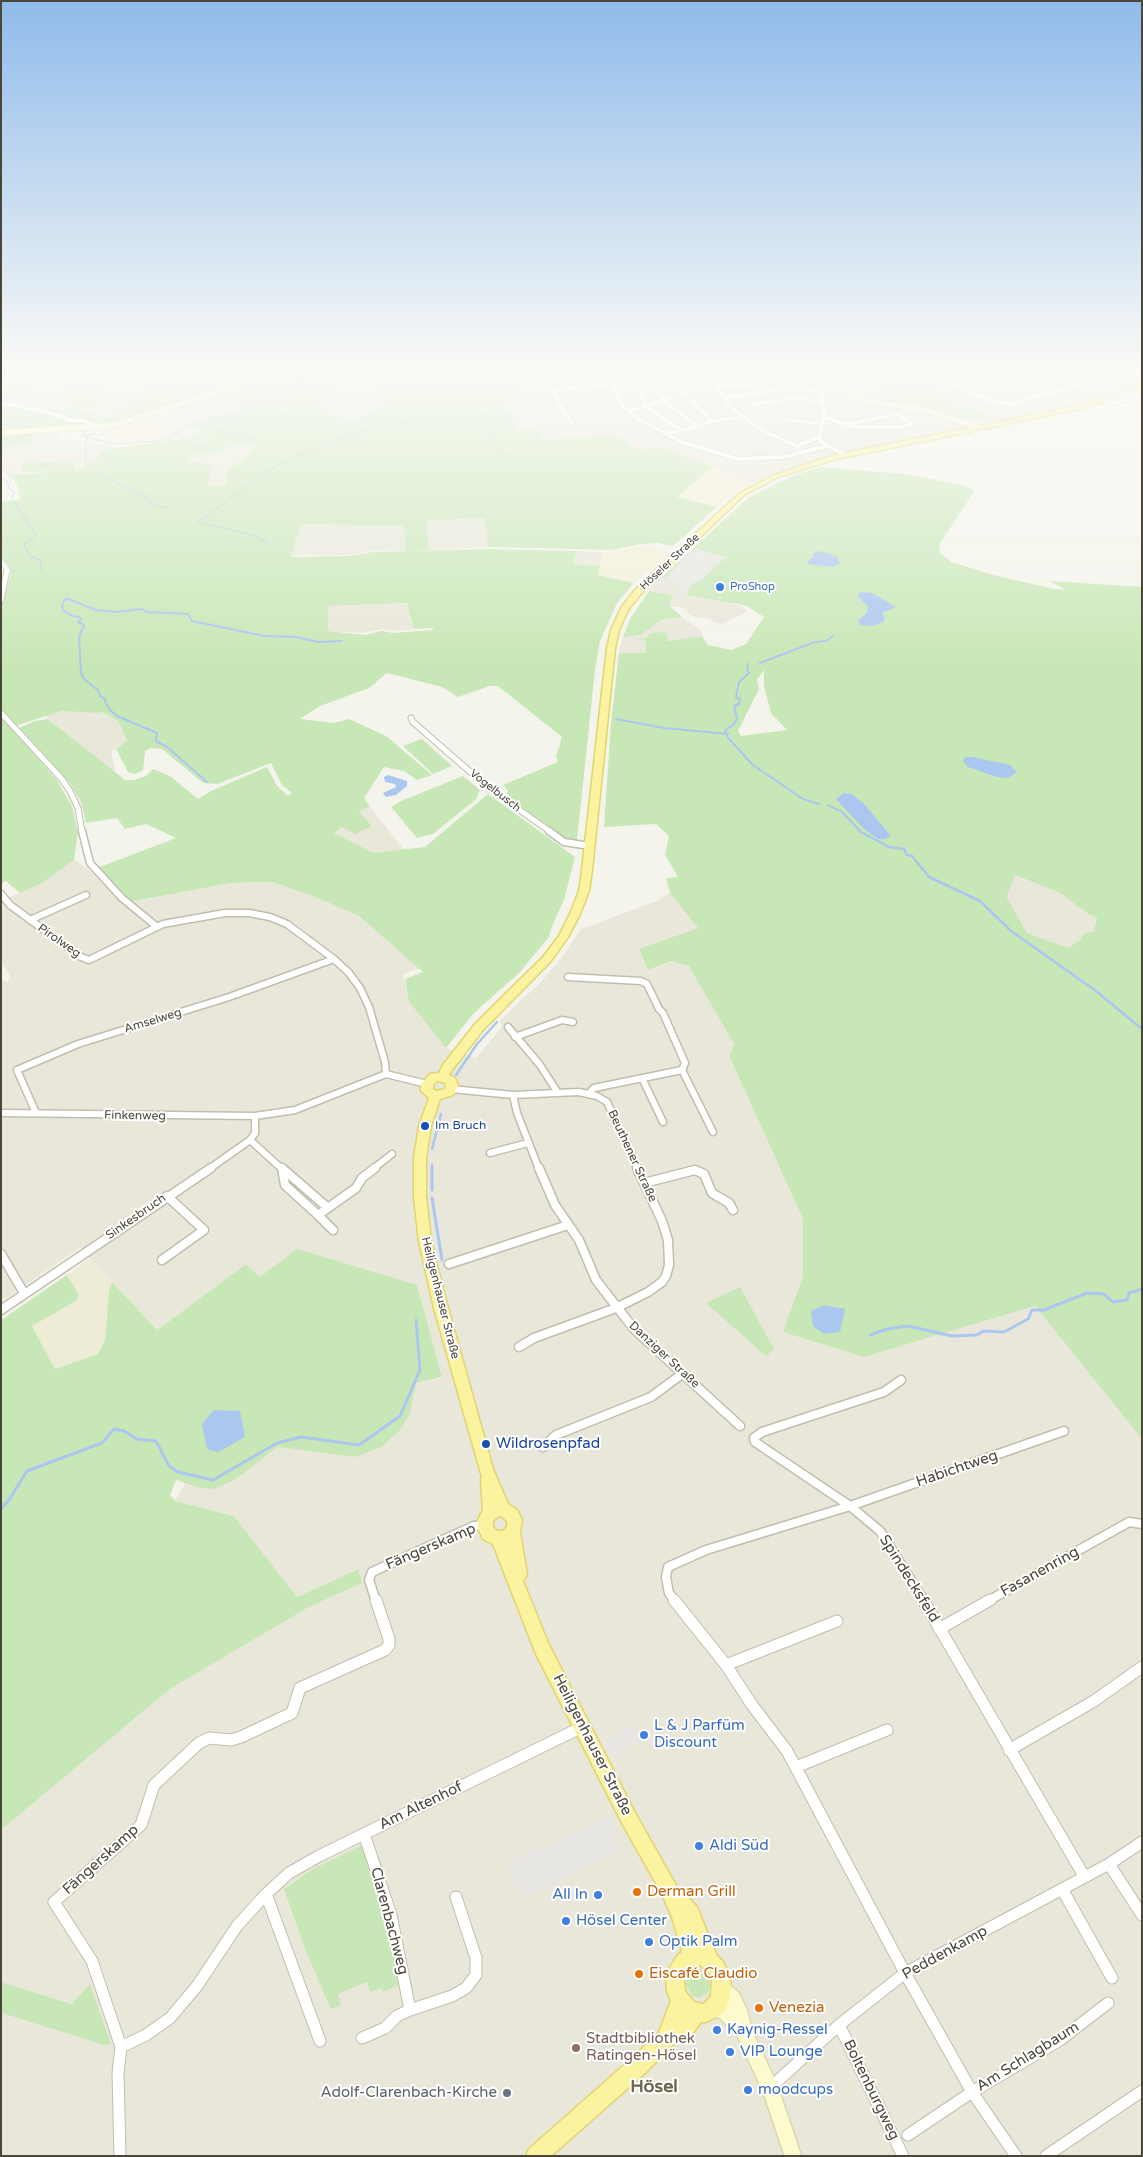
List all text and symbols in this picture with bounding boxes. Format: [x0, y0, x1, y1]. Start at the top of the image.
street label: Höseler Straße [638, 531, 702, 593]
place label: ProShop [730, 580, 775, 594]
marker: ProShop [714, 581, 726, 593]
street label: Vogelbusch [467, 767, 523, 815]
street label: Pirolweg [35, 921, 83, 961]
street label: Amselweg [123, 1005, 183, 1037]
street label: Finkenweg [104, 1108, 166, 1124]
street label: Beuthener Straße [604, 1108, 660, 1204]
place label: Im Bruch [435, 1119, 486, 1133]
marker: Im Bruch [419, 1120, 431, 1132]
street label: Sinkesbruch [103, 1191, 169, 1243]
street label: Heiligenhauser Straße [418, 1236, 462, 1360]
street label: Danziger Straße [626, 1319, 702, 1391]
place label: Wildrosenpfad [496, 1435, 600, 1453]
marker: Wildrosenpfad [480, 1438, 492, 1450]
street label: Habichtweg [914, 1447, 1000, 1491]
street label: Fängerskamp [383, 1520, 479, 1574]
street label: Spindecksfeld [875, 1532, 943, 1626]
street label: Fasanenring [998, 1543, 1082, 1601]
street label: Heiligenhauser Straße [549, 1671, 635, 1819]
place label: L & J Parfüm Discount [654, 1717, 745, 1752]
marker: L & J Parfüm Discount [638, 1729, 650, 1741]
street label: Am Altenhof [376, 1778, 466, 1834]
street label: Fängerskamp [59, 1821, 143, 1899]
place label: Aldi Süd [709, 1837, 769, 1855]
marker: Aldi Süd [693, 1840, 705, 1852]
street label: Clarenbachweg [366, 1865, 412, 1977]
place label: Derman Grill [647, 1883, 736, 1901]
place label: All In [552, 1886, 588, 1904]
marker: Derman Grill [631, 1886, 643, 1898]
marker: All In [592, 1889, 604, 1901]
place label: Hösel Center [576, 1912, 667, 1930]
marker: Hösel Center [560, 1915, 572, 1927]
street label: Peddenkamp [899, 1922, 991, 1984]
place label: Optik Palm [659, 1933, 738, 1951]
marker: Optik Palm [643, 1936, 655, 1948]
place label: Eiscafé Claudio [649, 1965, 757, 1983]
marker: Eiscafé Claudio [633, 1968, 645, 1980]
place label: Venezia [769, 1999, 824, 2017]
marker: Venezia [753, 2002, 765, 2014]
street label: Am Schlagbaum [973, 2018, 1083, 2096]
place label: Kaynig-Ressel [727, 2021, 828, 2039]
marker: Kaynig-Ressel [711, 2024, 723, 2036]
place label: Stadtbibliothek Ratingen-Hösel [586, 2030, 696, 2065]
street label: Boltenburgweg [839, 2037, 903, 2143]
marker: Stadtbibliothek Ratingen-Hösel [570, 2042, 582, 2054]
place label: VIP Lounge [740, 2043, 823, 2061]
marker: VIP Lounge [724, 2046, 736, 2058]
district label: Hösel [630, 2076, 678, 2098]
place label: moodcups [758, 2081, 833, 2099]
place label: Adolf-Clarenbach-Kirche [320, 2084, 497, 2102]
marker: moodcups [742, 2084, 754, 2096]
marker: Adolf-Clarenbach-Kirche [501, 2087, 513, 2099]

